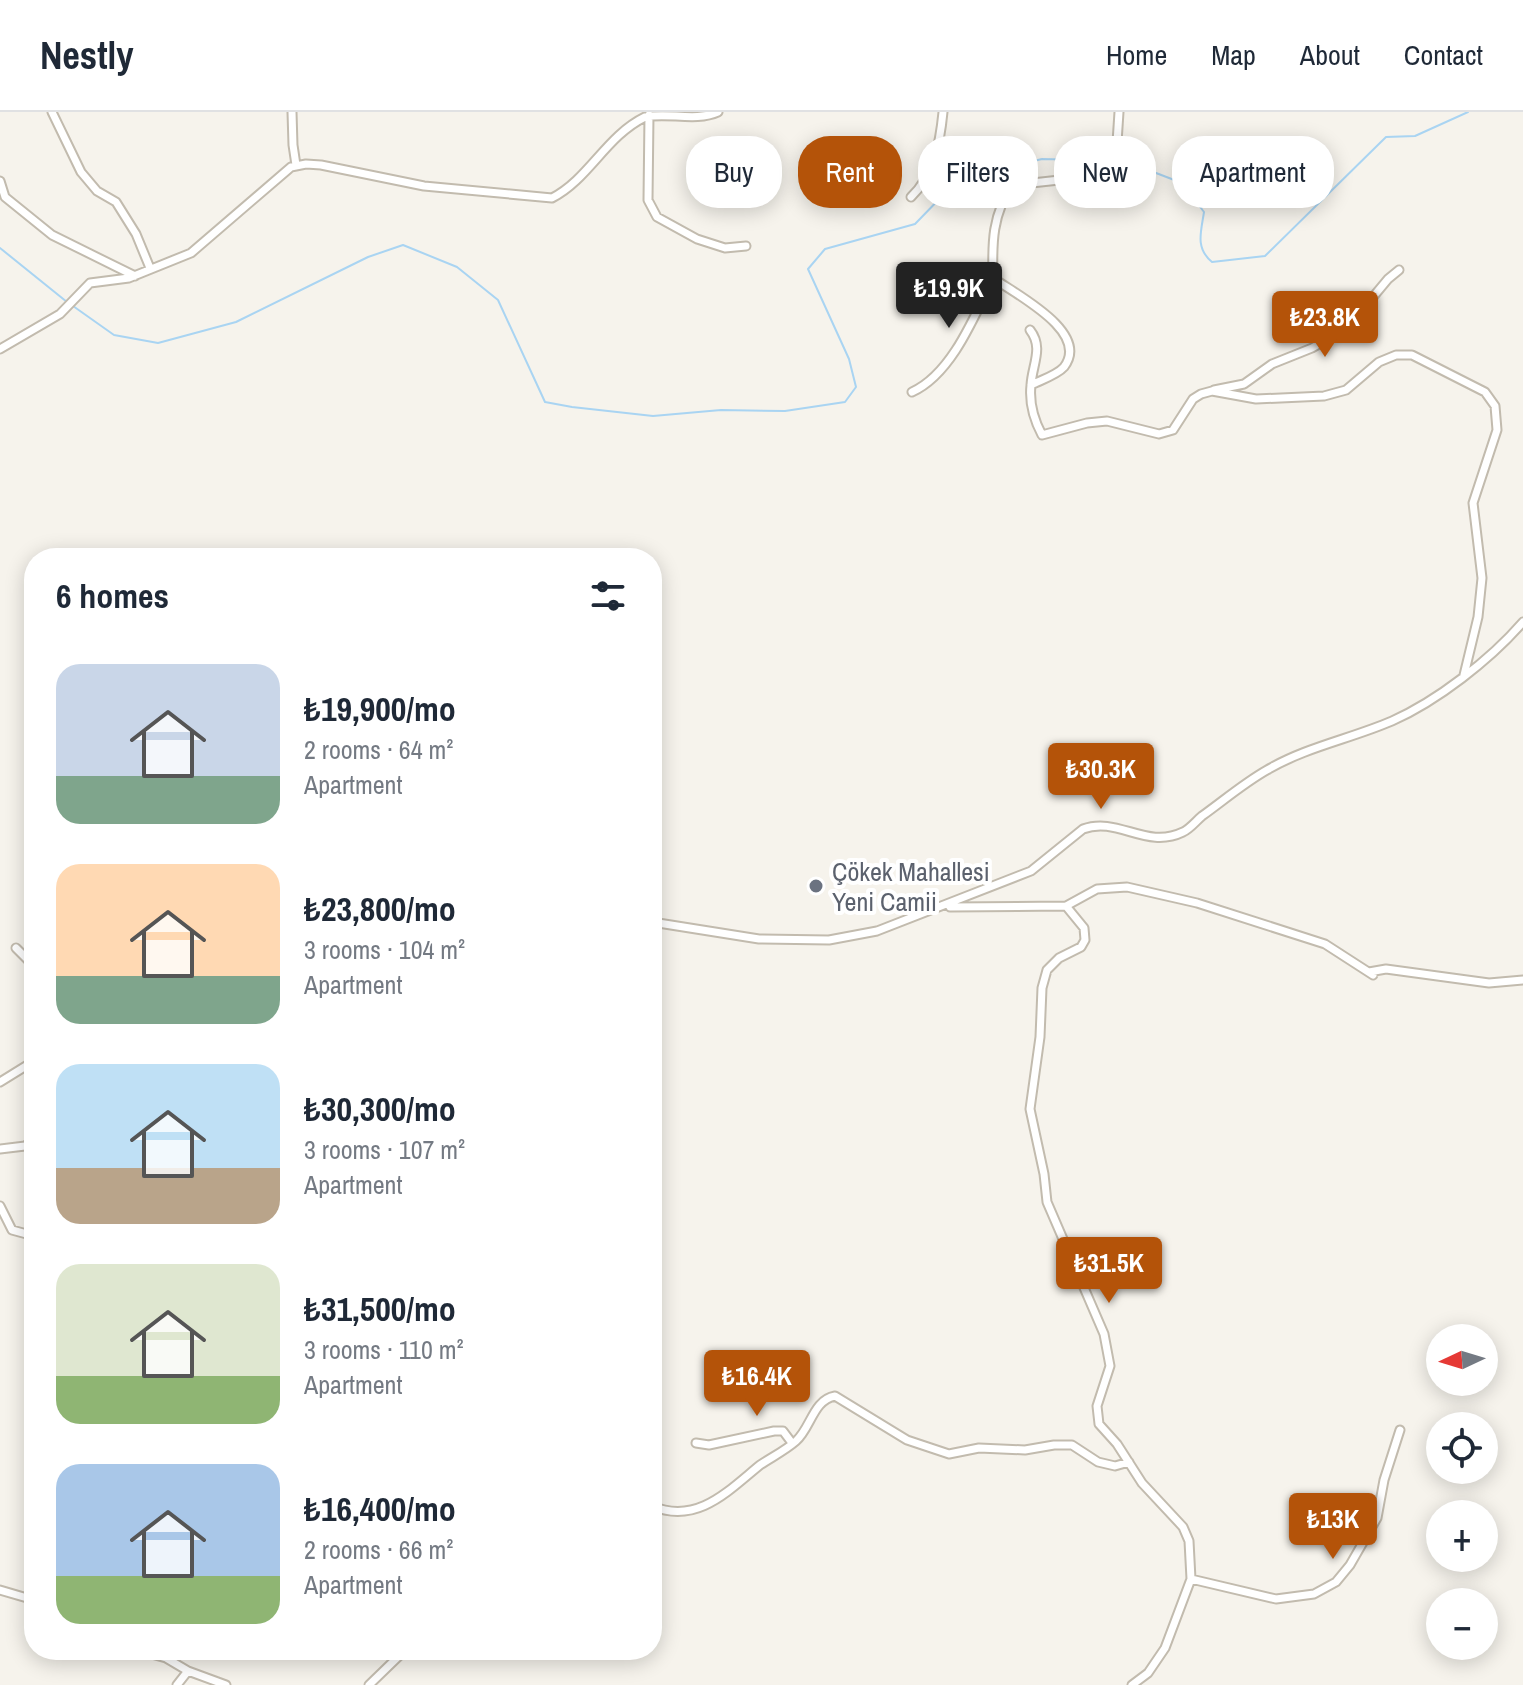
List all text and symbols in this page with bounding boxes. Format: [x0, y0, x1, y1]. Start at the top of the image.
text: Nestly [40, 30, 134, 81]
text: Home [1106, 36, 1167, 74]
text: Map [1211, 36, 1256, 74]
text: About [1300, 36, 1360, 74]
text: Contact [1404, 36, 1483, 74]
chip: Buy [686, 136, 782, 208]
chip: Rent [798, 136, 902, 208]
chip: Filters [918, 136, 1038, 208]
chip: New [1054, 136, 1156, 208]
chip: Apartment [1172, 136, 1334, 208]
pin: ₺19.9K [884, 262, 1014, 330]
text: ₺19.9K [914, 270, 984, 305]
pin: ₺23.8K [1260, 291, 1390, 359]
text: ₺23.8K [1290, 299, 1360, 334]
text: 6 homes [56, 573, 169, 619]
icon: filters [586, 574, 630, 618]
text: ₺19,900/mo [304, 686, 456, 732]
icon: home [120, 696, 216, 792]
text: 2 rooms · 64 m² [304, 732, 453, 767]
pin: ₺30.3K [1036, 743, 1166, 811]
text: ₺30.3K [1066, 751, 1136, 786]
text: Apartment [304, 767, 402, 802]
place label: Çökek Mahallesi Yeni Camii [832, 854, 990, 919]
marker: Çökek Mahallesi Yeni Camii [807, 877, 825, 895]
text: ₺23,800/mo [304, 886, 456, 932]
icon: home [120, 896, 216, 992]
text: 3 rooms · 104 m² [304, 932, 465, 967]
text: Apartment [304, 967, 402, 1002]
text: ₺30,300/mo [304, 1086, 456, 1132]
icon: home [120, 1096, 216, 1192]
text: 3 rooms · 107 m² [304, 1132, 465, 1167]
text: Apartment [304, 1167, 402, 1202]
pin: ₺31.5K [1044, 1237, 1174, 1305]
text: ₺31.5K [1074, 1245, 1144, 1280]
text: ₺31,500/mo [304, 1286, 456, 1332]
icon: home [120, 1296, 216, 1392]
north arrow [1426, 1324, 1498, 1396]
map controls [1426, 1324, 1498, 1660]
text: 3 rooms · 110 m² [304, 1332, 464, 1367]
pin: ₺16.4K [692, 1350, 822, 1418]
text: ₺16.4K [722, 1358, 792, 1393]
text: Apartment [304, 1367, 402, 1402]
button: locate [1426, 1412, 1498, 1484]
text: ₺16,400/mo [304, 1486, 456, 1532]
pin: ₺13K [1286, 1493, 1380, 1561]
icon: home [120, 1496, 216, 1592]
button: + [1426, 1500, 1498, 1572]
text: ₺13K [1307, 1501, 1359, 1536]
text: 2 rooms · 66 m² [304, 1532, 453, 1567]
text: Apartment [304, 1567, 402, 1602]
button: − [1426, 1588, 1498, 1660]

